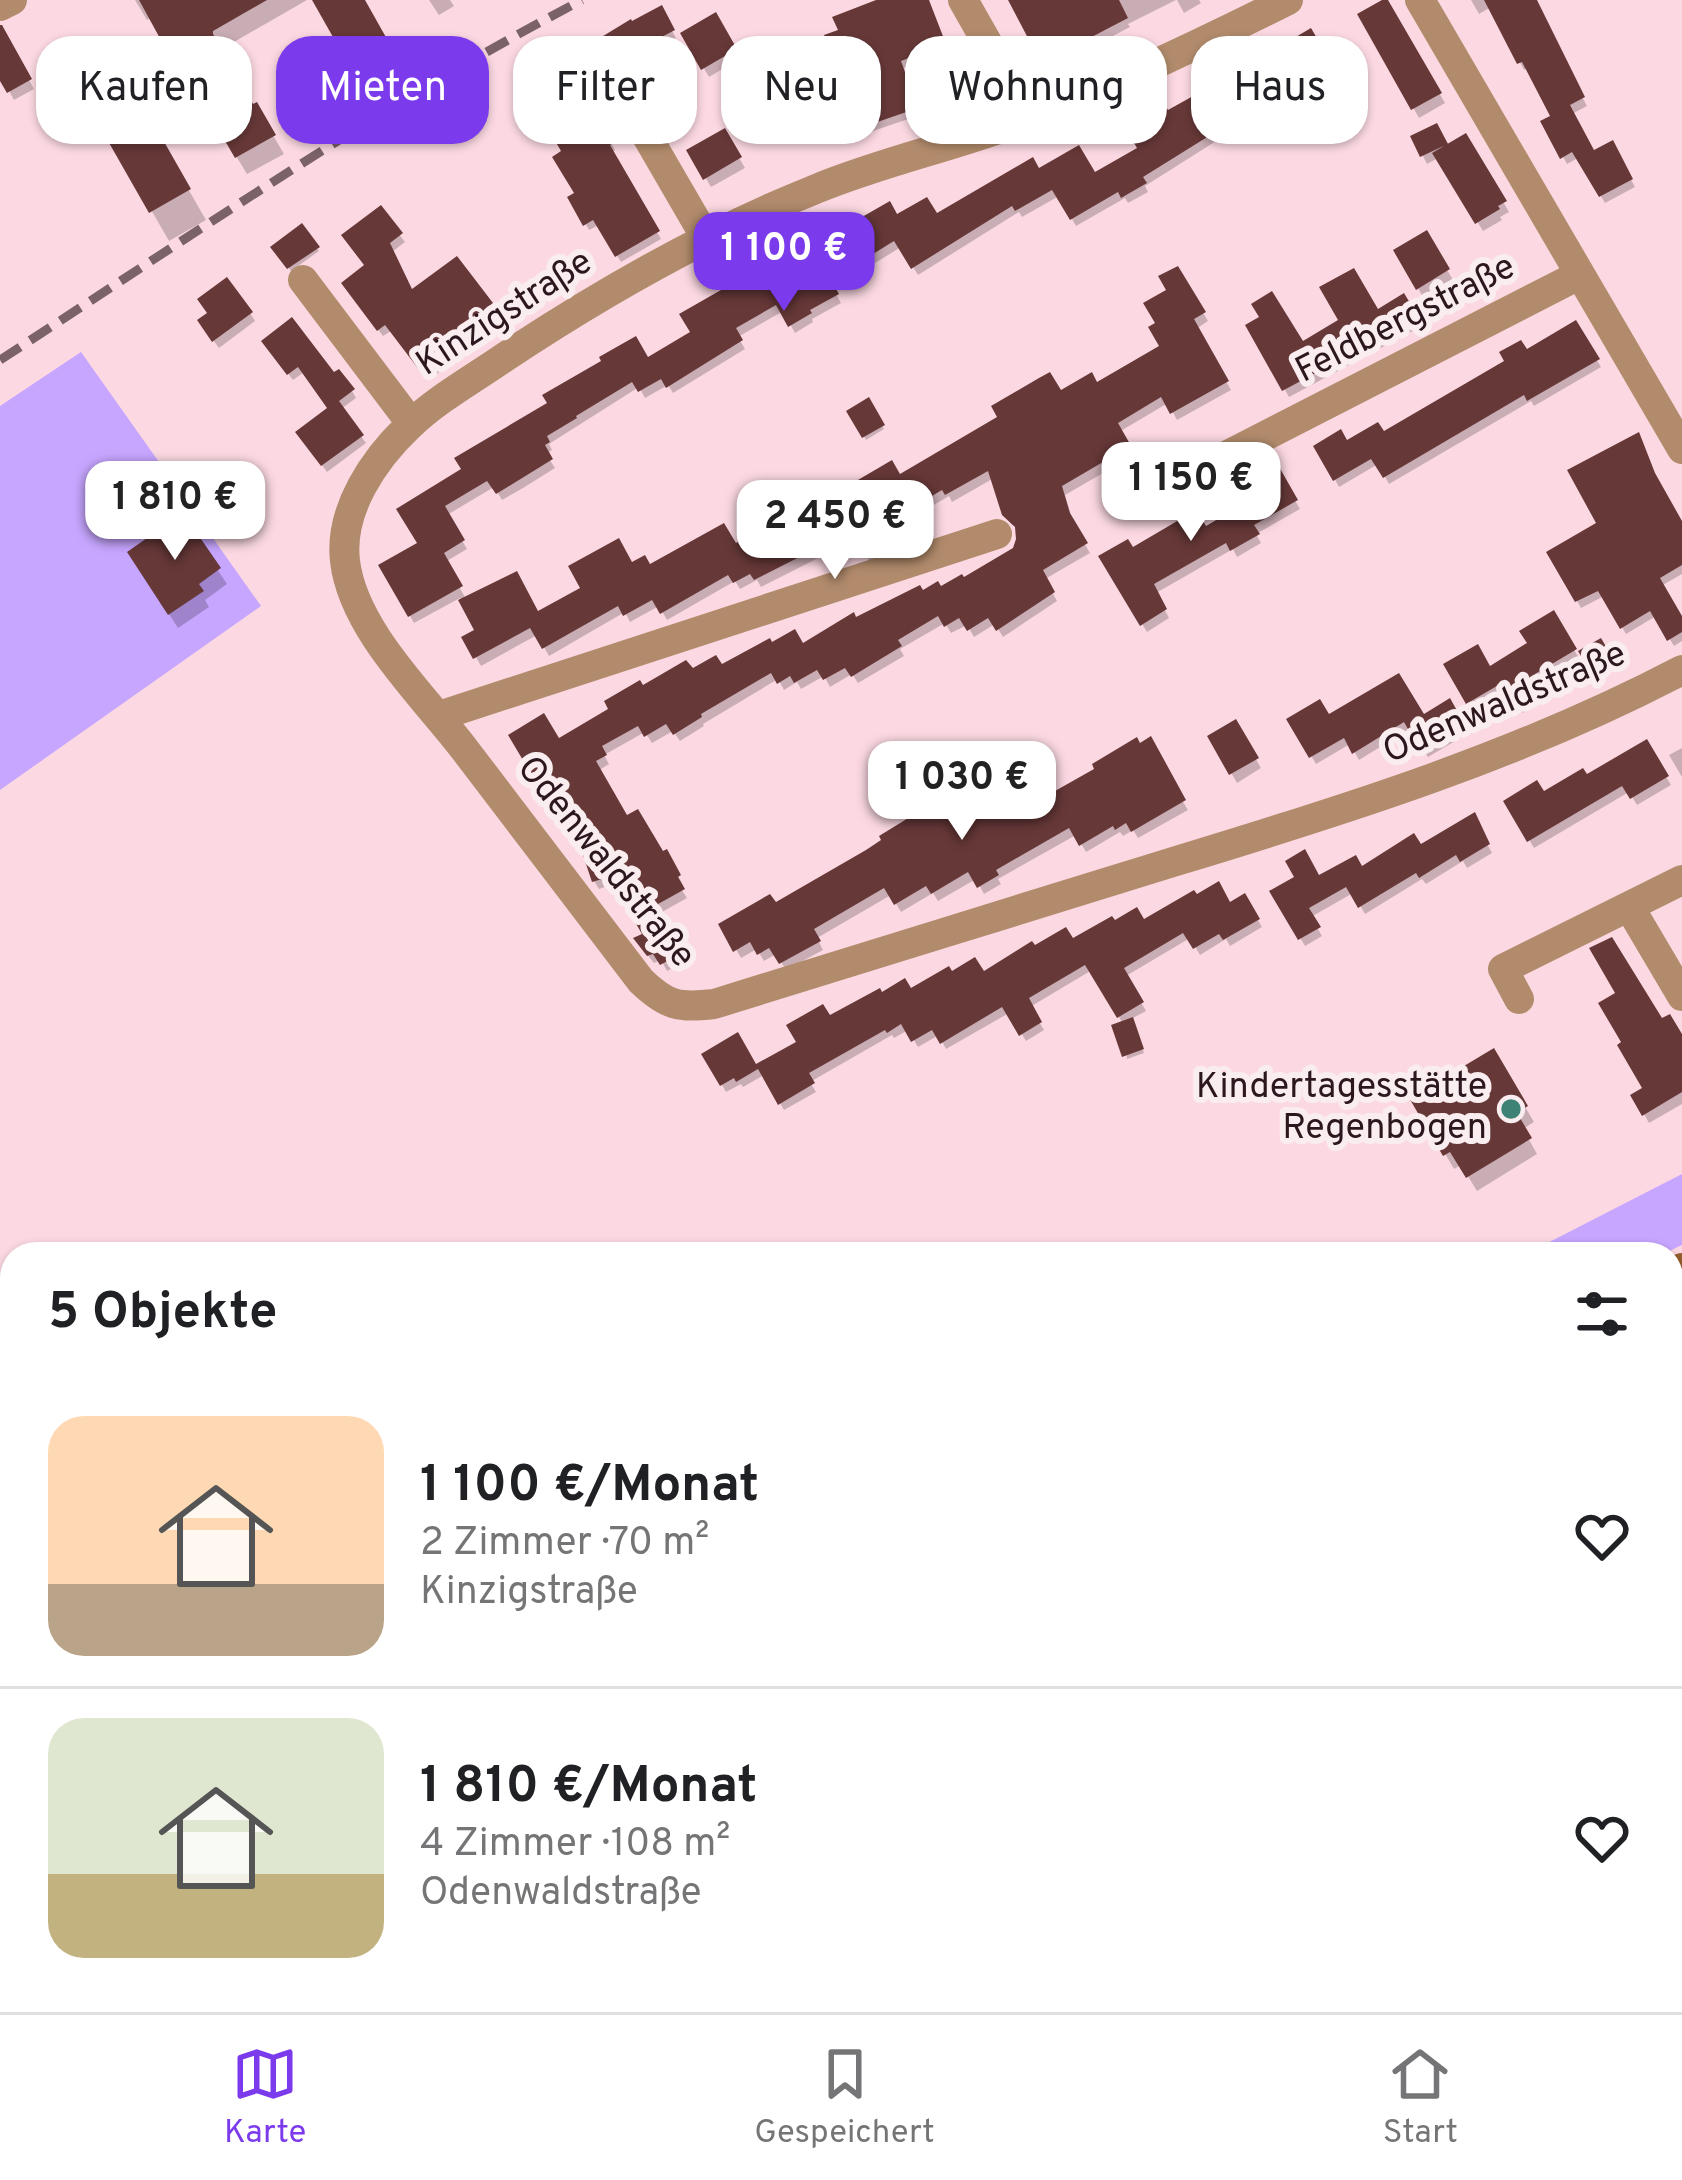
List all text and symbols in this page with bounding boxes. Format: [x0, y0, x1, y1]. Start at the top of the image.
chip: Kaufen [36, 36, 252, 144]
chip: Mieten [276, 36, 489, 144]
chip: Filter [513, 36, 697, 144]
chip: Neu [721, 36, 881, 144]
chip: Wohnung [905, 36, 1167, 144]
chip: Haus [1191, 36, 1368, 144]
pin: 1 100 € [673, 212, 895, 314]
text: 1 100 € [721, 226, 847, 275]
street label: Kinzigstraße [408, 240, 602, 388]
street label: Feldbergstraße [1288, 245, 1524, 395]
pin: 1 150 € [1080, 442, 1302, 544]
text: 1 150 € [1129, 456, 1253, 505]
pin: 1 810 € [64, 461, 286, 563]
text: 1 810 € [112, 475, 238, 524]
pin: 2 450 € [724, 480, 946, 582]
text: 2 450 € [764, 494, 906, 543]
street label: Odenwaldstraße [1376, 632, 1634, 776]
pin: 1 030 € [851, 741, 1073, 843]
street label: Odenwaldstraße [505, 748, 705, 978]
text: 1 030 € [895, 755, 1029, 804]
place label: Kindertagesstätte Regenbogen [1196, 1065, 1487, 1152]
marker: Kindertagesstätte Regenbogen [1498, 1096, 1524, 1122]
icon: filters [1569, 1281, 1635, 1347]
text: 5 Objekte [48, 1282, 277, 1347]
text: 1 100 €/Monat [420, 1455, 759, 1520]
icon: home [144, 1464, 288, 1608]
icon: heart [1569, 1503, 1635, 1569]
text: 2 Zimmer · 70 m² [420, 1520, 709, 1569]
text: Kinzigstraße [420, 1569, 638, 1618]
text: 1 810 €/Monat [420, 1756, 757, 1821]
icon: home [144, 1766, 288, 1910]
icon: heart [1569, 1805, 1635, 1871]
text: 4 Zimmer · 108 m² [420, 1821, 730, 1870]
text: Odenwaldstraße [420, 1870, 702, 1919]
tab: Karte [224, 2041, 306, 2155]
tab: Gespeichert [754, 2041, 935, 2155]
tab: Start [1383, 2041, 1458, 2155]

